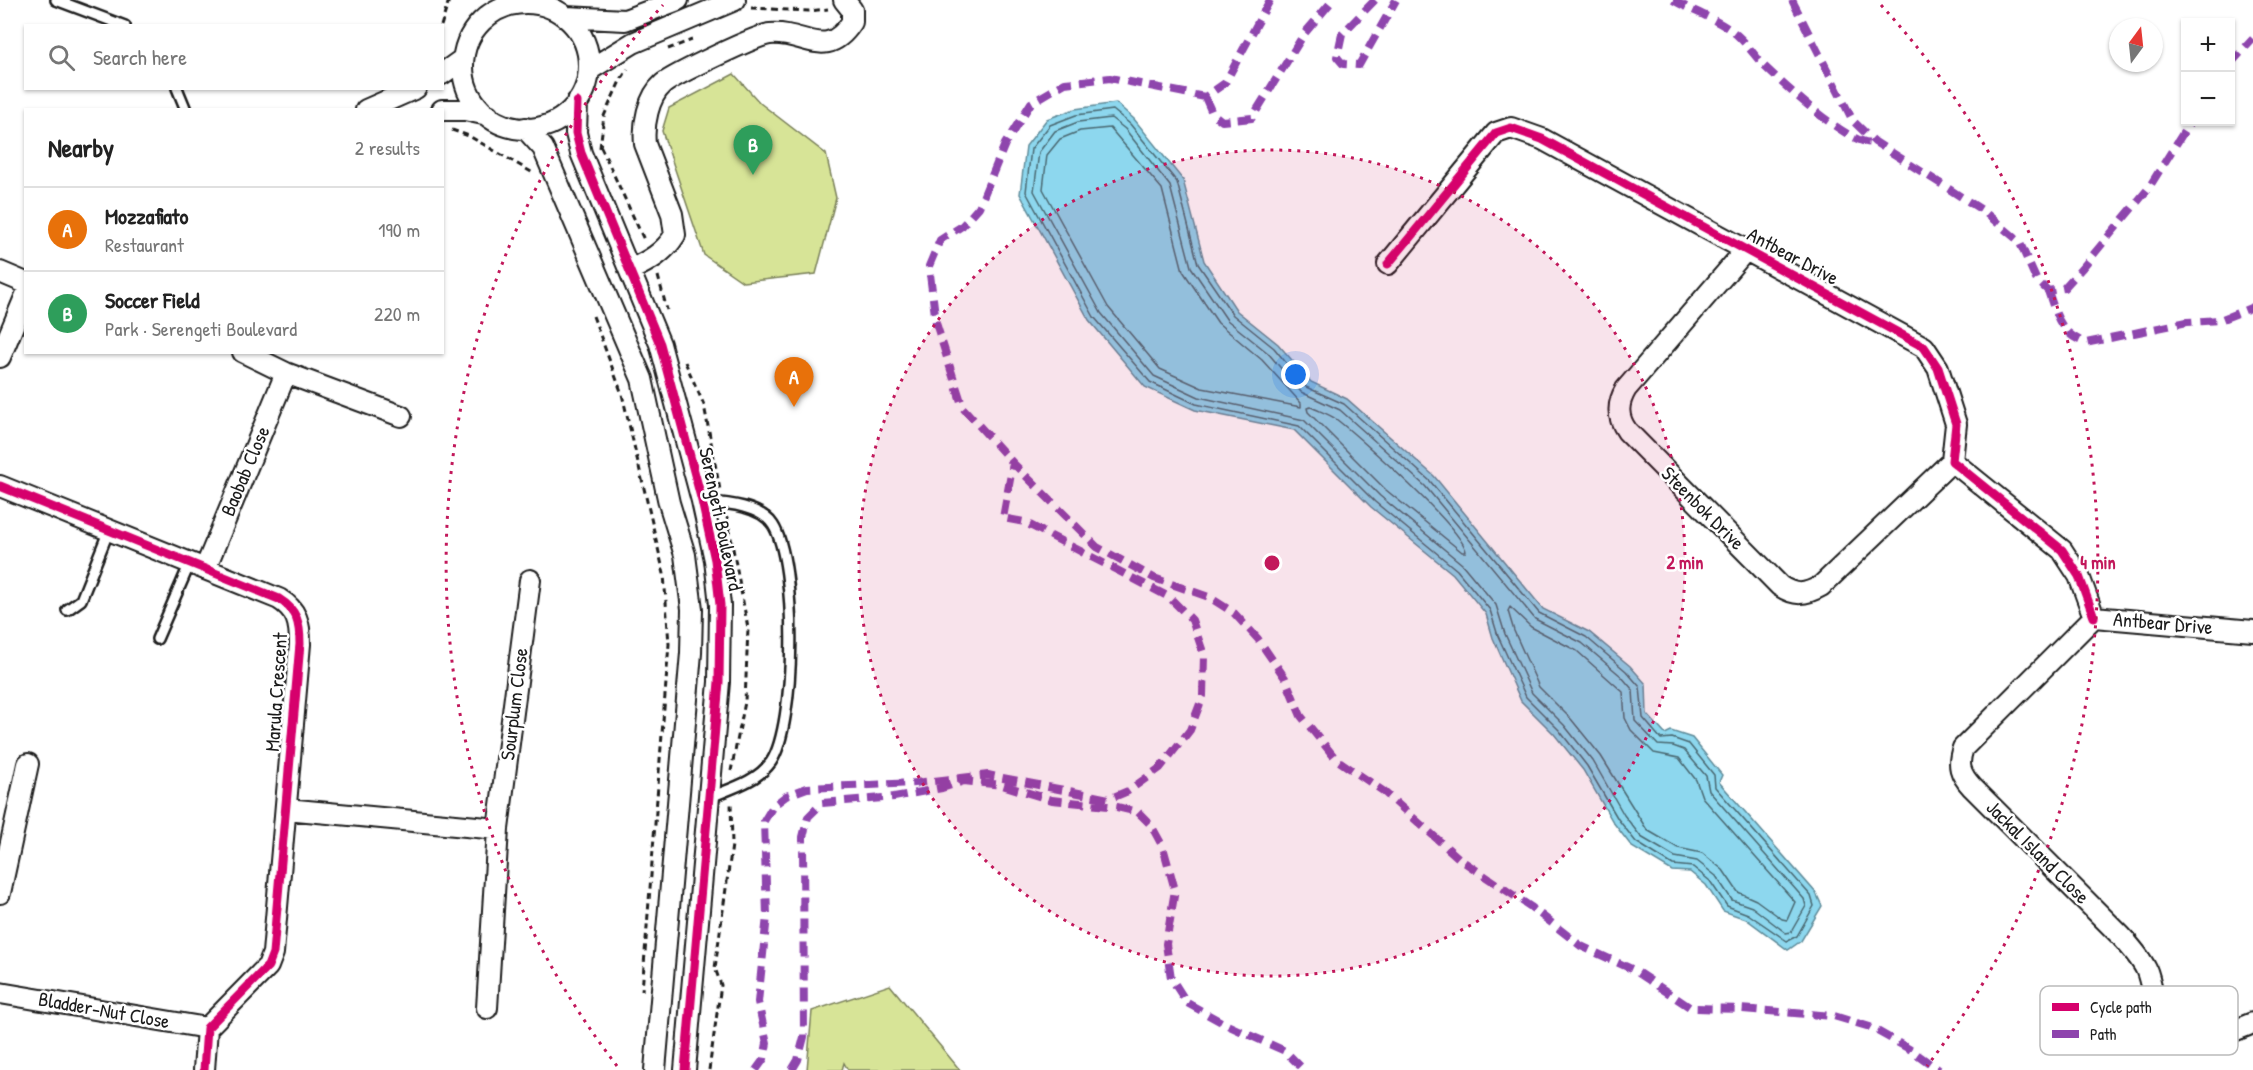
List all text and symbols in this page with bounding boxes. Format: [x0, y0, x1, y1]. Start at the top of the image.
north arrow [2109, 18, 2163, 72]
map controls [2181, 18, 2235, 126]
button: + [2181, 18, 2235, 72]
search box [24, 24, 444, 90]
icon: search [45, 41, 78, 74]
text: Search here [93, 42, 187, 72]
button: − [2181, 72, 2235, 126]
pin: B [734, 126, 772, 175]
text: Nearby [48, 130, 114, 165]
text: 2 results [355, 134, 420, 161]
text: Mozzafiato [105, 201, 188, 231]
text: A [63, 216, 72, 243]
text: 190 m [378, 216, 420, 243]
street label: Antbear Drive [1743, 220, 1844, 291]
text: Restaurant [105, 231, 184, 258]
text: Soccer Field [105, 285, 200, 315]
text: B [62, 300, 73, 327]
text: 220 m [374, 300, 420, 327]
text: Park · Serengeti Boulevard [105, 315, 297, 342]
pin: A [774, 358, 814, 407]
your location [1281, 360, 1310, 389]
street label: Baobab Close [214, 422, 276, 520]
street label: Serengeti Boulevard [693, 445, 750, 593]
street label: Steenbok Drive [1656, 460, 1751, 555]
text: 2 min [1667, 550, 1703, 575]
text: 4 min [2080, 550, 2116, 575]
centre of rings [1262, 553, 1282, 573]
street label: Antbear Drive [2112, 605, 2214, 640]
street label: Marula Crescent [258, 630, 293, 752]
street label: Sourplum Close [493, 646, 534, 762]
street label: Jackal Island Close [1981, 794, 2096, 909]
street label: Bladder-Nut Close [36, 985, 172, 1034]
legend [2040, 986, 2238, 1055]
text: Cycle path [2090, 996, 2152, 1018]
text: Path [2090, 1023, 2116, 1045]

